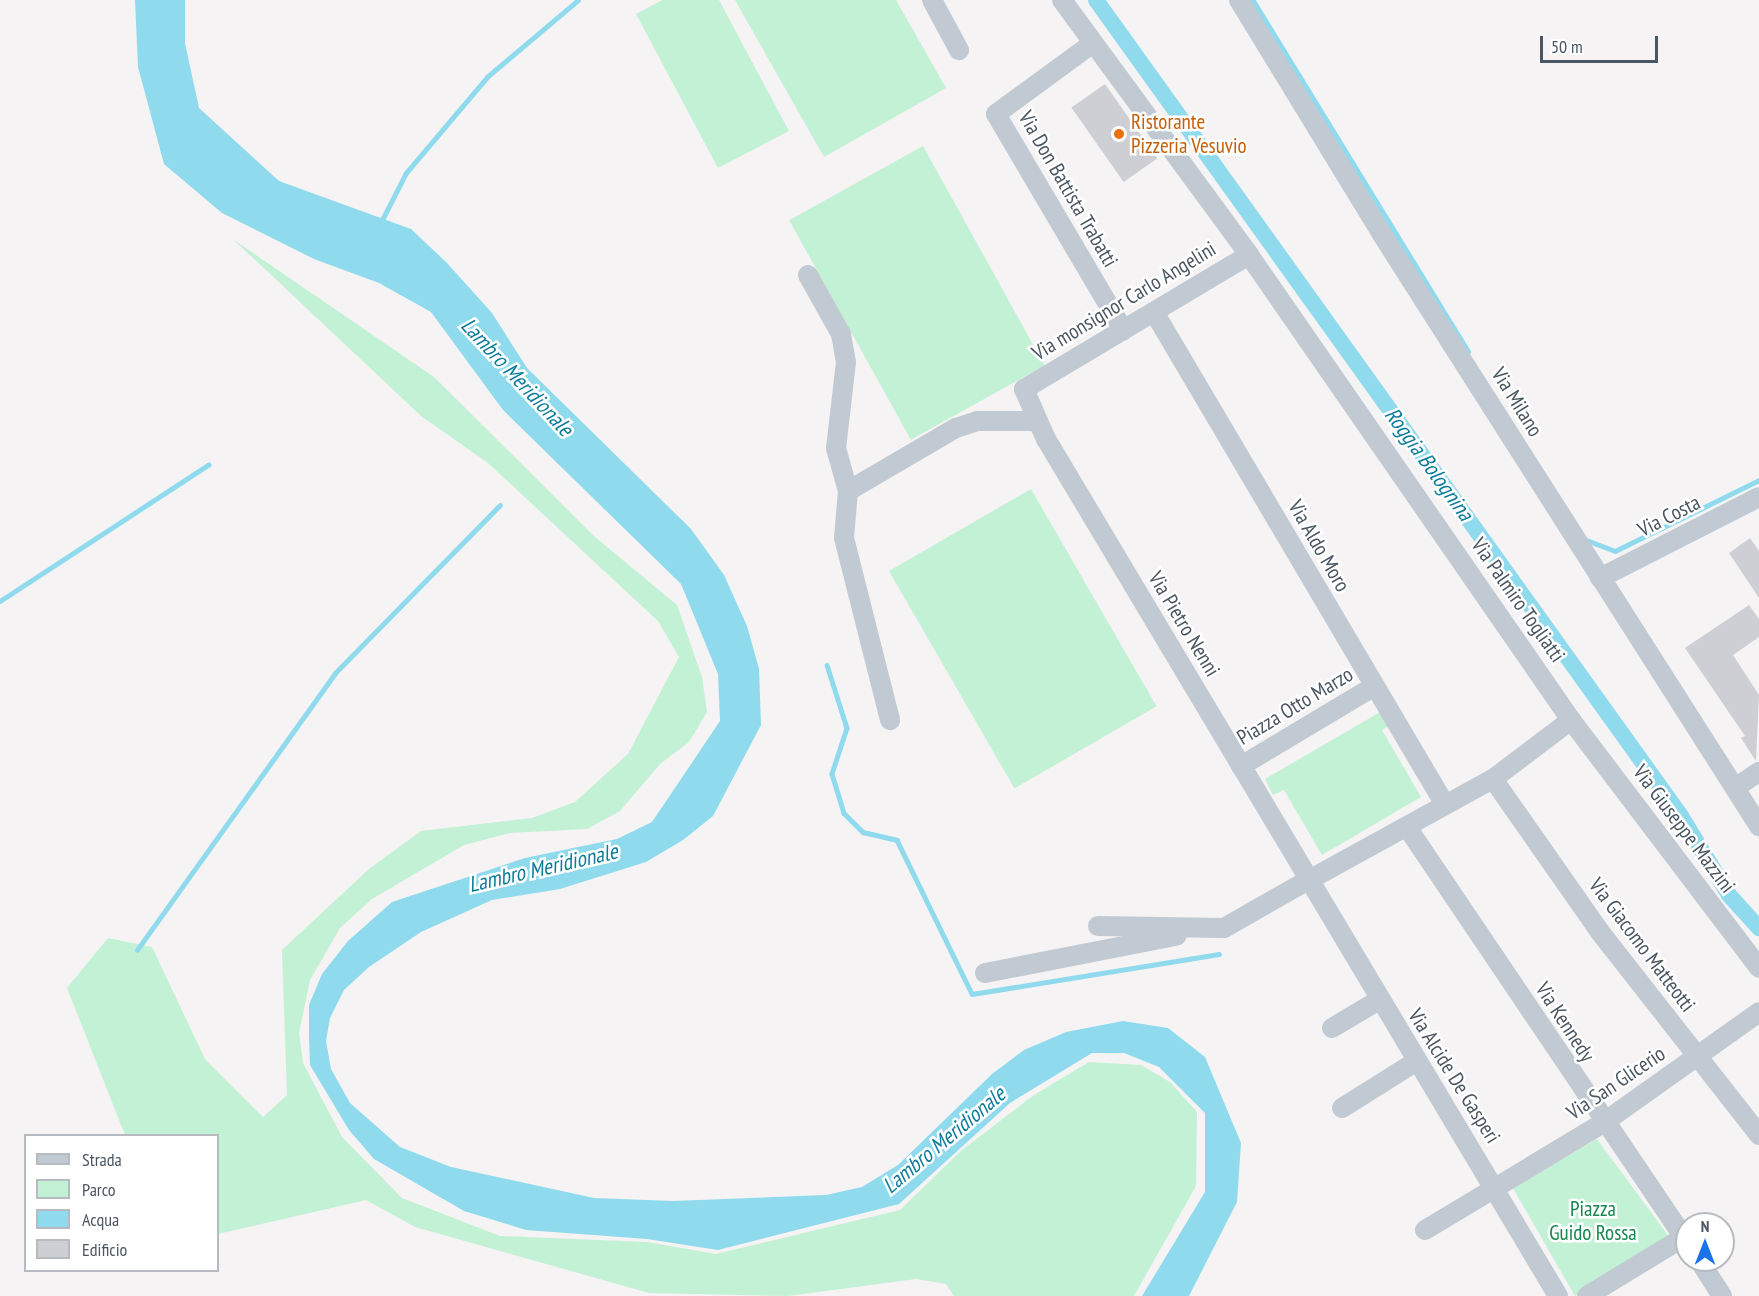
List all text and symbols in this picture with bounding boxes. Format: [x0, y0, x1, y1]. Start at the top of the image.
scale bar [1543, 24, 1662, 62]
text: 50 m [1551, 35, 1583, 58]
street label: Via Don Battista Trabatti [1013, 106, 1123, 272]
place label: Ristorante Pizzeria Vesuvio [1131, 109, 1247, 159]
marker: Ristorante Pizzeria Vesuvio [1112, 127, 1126, 141]
street label: Via monsignor Carlo Angelini [1027, 236, 1221, 366]
water label: Lambro Meridionale [455, 312, 579, 442]
street label: Via Milano [1486, 363, 1548, 441]
water label: Roggia Bolognina [1379, 402, 1479, 526]
street label: Via Costa [1634, 490, 1704, 542]
street label: Via Aldo Moro [1283, 496, 1355, 596]
street label: Via Palmiro Togliatti [1466, 533, 1570, 667]
street label: Via Pietro Nenni [1143, 567, 1225, 681]
street label: Piazza Otto Marzo [1232, 662, 1358, 750]
street label: Via Giuseppe Mazzini [1628, 760, 1740, 898]
water label: Lambro Meridionale [466, 838, 620, 898]
street label: Via Giacomo Matteotti [1584, 873, 1700, 1017]
street label: Via Kennedy [1530, 978, 1600, 1066]
street label: Via Alcide De Gasperi [1402, 1004, 1506, 1148]
street label: Via San Glicerio [1562, 1041, 1670, 1125]
water label: Lambro Meridionale [877, 1081, 1011, 1199]
legend [24, 1134, 219, 1272]
text: Strada [82, 1148, 122, 1171]
text: Parco [82, 1178, 116, 1201]
park label: Piazza Guido Rossa [1549, 1196, 1637, 1246]
text: Acqua [82, 1208, 119, 1231]
north arrow [1675, 1212, 1735, 1272]
text: N [1701, 1216, 1709, 1236]
text: Edificio [82, 1238, 127, 1261]

